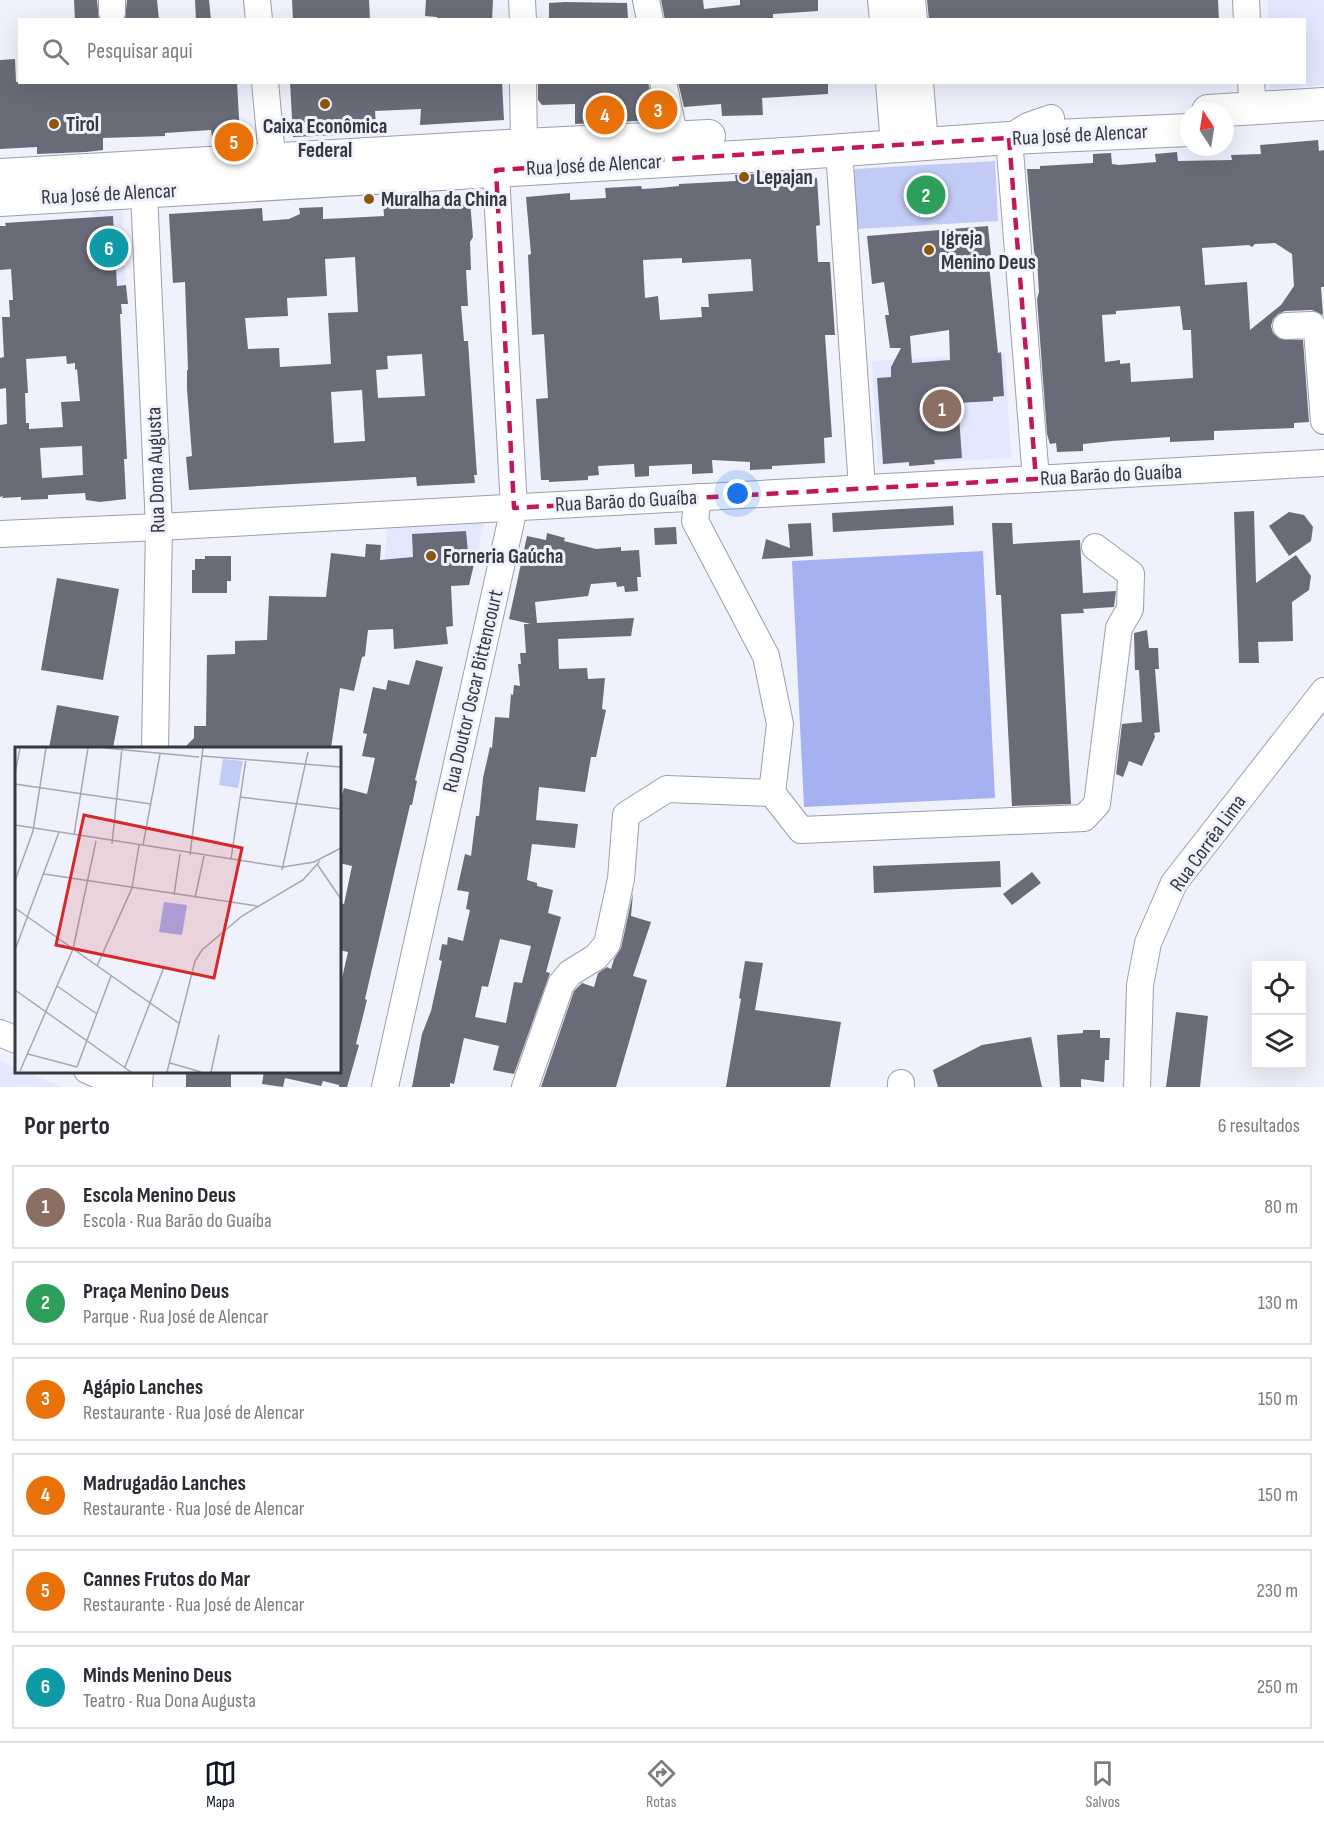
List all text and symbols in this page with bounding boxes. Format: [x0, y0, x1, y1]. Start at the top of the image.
search box [18, 18, 1306, 84]
icon: search [39, 35, 72, 68]
text: Pesquisar aqui [87, 38, 192, 65]
pin: 3 [638, 88, 678, 132]
pin: 4 [586, 92, 624, 138]
marker: Caixa Econômica Federal [318, 97, 332, 111]
north arrow [1180, 102, 1234, 156]
place label: Tirol [66, 112, 99, 137]
place label: Caixa Econômica Federal [263, 114, 387, 163]
marker: Tirol [47, 117, 61, 131]
street label: Rua José de Alencar [1012, 119, 1148, 151]
pin: 5 [214, 120, 254, 164]
street label: Rua José de Alencar [526, 149, 662, 181]
place label: Lepajan [756, 165, 813, 190]
marker: Lepajan [737, 170, 751, 184]
pin: 2 [906, 172, 946, 218]
street label: Rua José de Alencar [41, 178, 177, 210]
place label: Muralha da China [381, 187, 507, 212]
marker: Muralha da China [362, 192, 376, 206]
pin: 6 [90, 226, 128, 270]
place label: Igreja Menino Deus [941, 226, 1036, 275]
marker: Igreja Menino Deus [922, 243, 936, 257]
pin: 1 [922, 386, 962, 432]
street label: Rua Dona Augusta [141, 406, 171, 534]
street label: Rua Barão do Guaíba [1039, 459, 1183, 491]
your location [723, 479, 752, 508]
street label: Rua Barão do Guaíba [554, 485, 698, 517]
place label: Forneria Gaúcha [443, 544, 563, 569]
marker: Forneria Gaúcha [424, 549, 438, 563]
street label: Rua Doutor Oscar Bittencourt [438, 587, 508, 795]
inset map [15, 747, 340, 1072]
street label: Rua Corrêa Lima [1165, 790, 1251, 896]
map controls [1252, 961, 1306, 1069]
button: locate [1252, 961, 1306, 1015]
button: layers [1252, 1015, 1306, 1069]
text: Por perto [24, 1111, 110, 1142]
text: 6 resultados [1218, 1114, 1300, 1138]
text: Escola Menino Deus [83, 1182, 236, 1209]
text: 1 [42, 1195, 49, 1219]
text: 80 m [1264, 1195, 1298, 1219]
text: Escola · Rua Barão do Guaíba [83, 1209, 272, 1233]
text: Praça Menino Deus [83, 1278, 229, 1305]
text: 2 [41, 1291, 50, 1315]
text: 130 m [1258, 1291, 1298, 1315]
text: Parque · Rua José de Alencar [83, 1305, 269, 1329]
text: Agápio Lanches [83, 1374, 203, 1401]
text: 3 [41, 1387, 50, 1411]
text: 150 m [1258, 1387, 1298, 1411]
text: Restaurante · Rua José de Alencar [83, 1401, 305, 1425]
text: Madrugadão Lanches [83, 1470, 246, 1497]
text: 4 [41, 1483, 50, 1507]
text: 150 m [1258, 1483, 1298, 1507]
text: Restaurante · Rua José de Alencar [83, 1497, 305, 1521]
text: Cannes Frutos do Mar [83, 1566, 250, 1593]
text: 5 [41, 1579, 50, 1603]
text: 230 m [1256, 1579, 1298, 1603]
text: Restaurante · Rua José de Alencar [83, 1593, 305, 1617]
text: Minds Menino Deus [83, 1662, 232, 1689]
text: 6 [41, 1675, 50, 1699]
text: 250 m [1257, 1675, 1298, 1699]
text: Teatro · Rua Dona Augusta [83, 1689, 256, 1713]
tab: Mapa [204, 1757, 237, 1812]
tab: Rotas [645, 1757, 678, 1812]
tab: Salvos [1086, 1757, 1120, 1812]

